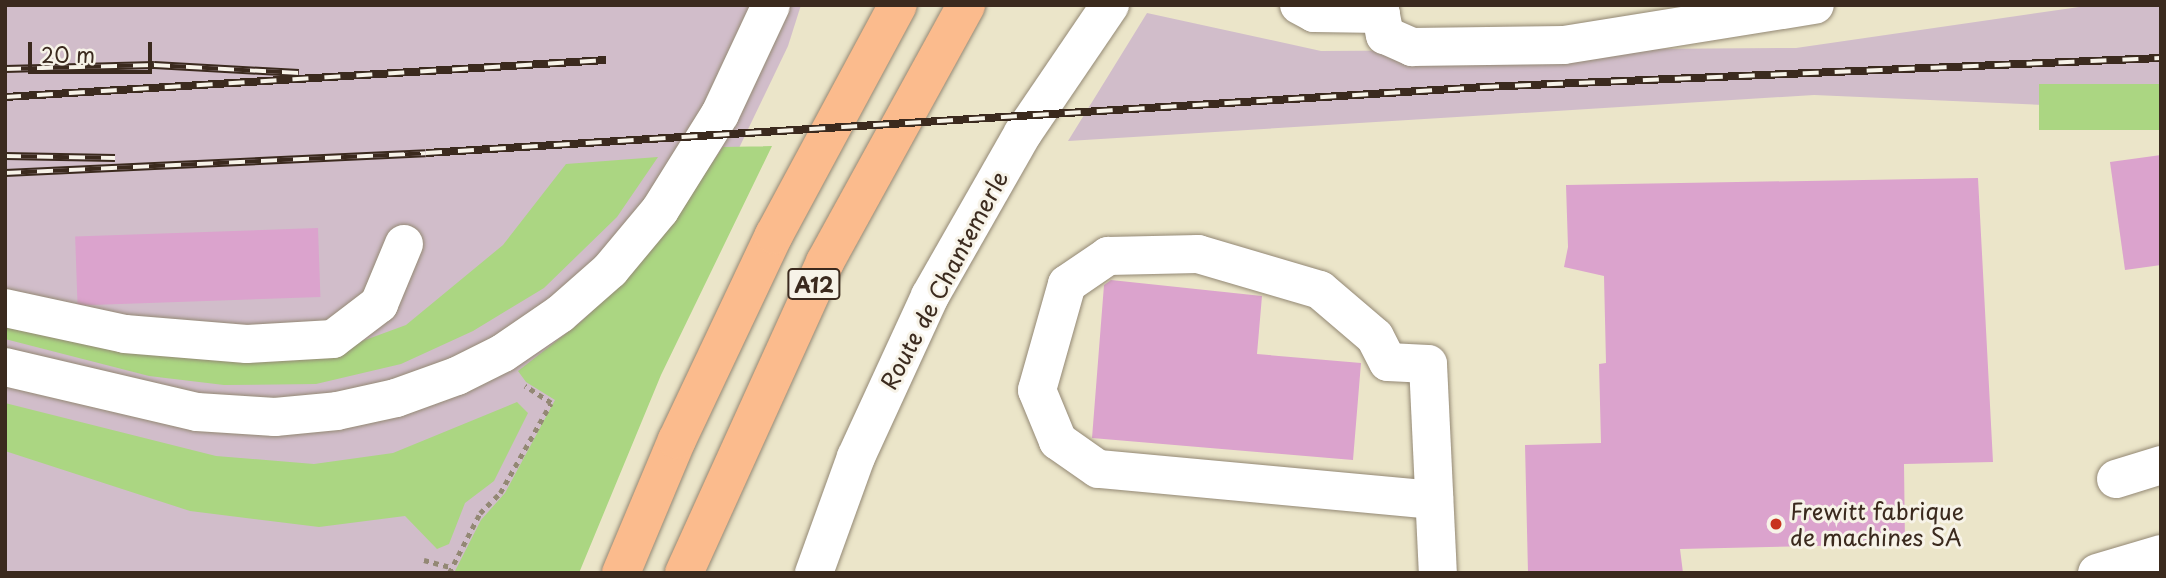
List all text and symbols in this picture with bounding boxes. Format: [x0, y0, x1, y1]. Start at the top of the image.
scale bar [32, 28, 156, 72]
text: 20 m [41, 38, 95, 70]
street label: Route de Chantemerle [874, 165, 1014, 395]
road number: A12 [786, 266, 842, 302]
place label: Frewitt fabrique de machines SA [1790, 497, 1966, 551]
marker: Frewitt fabrique de machines SA [1768, 516, 1784, 532]

